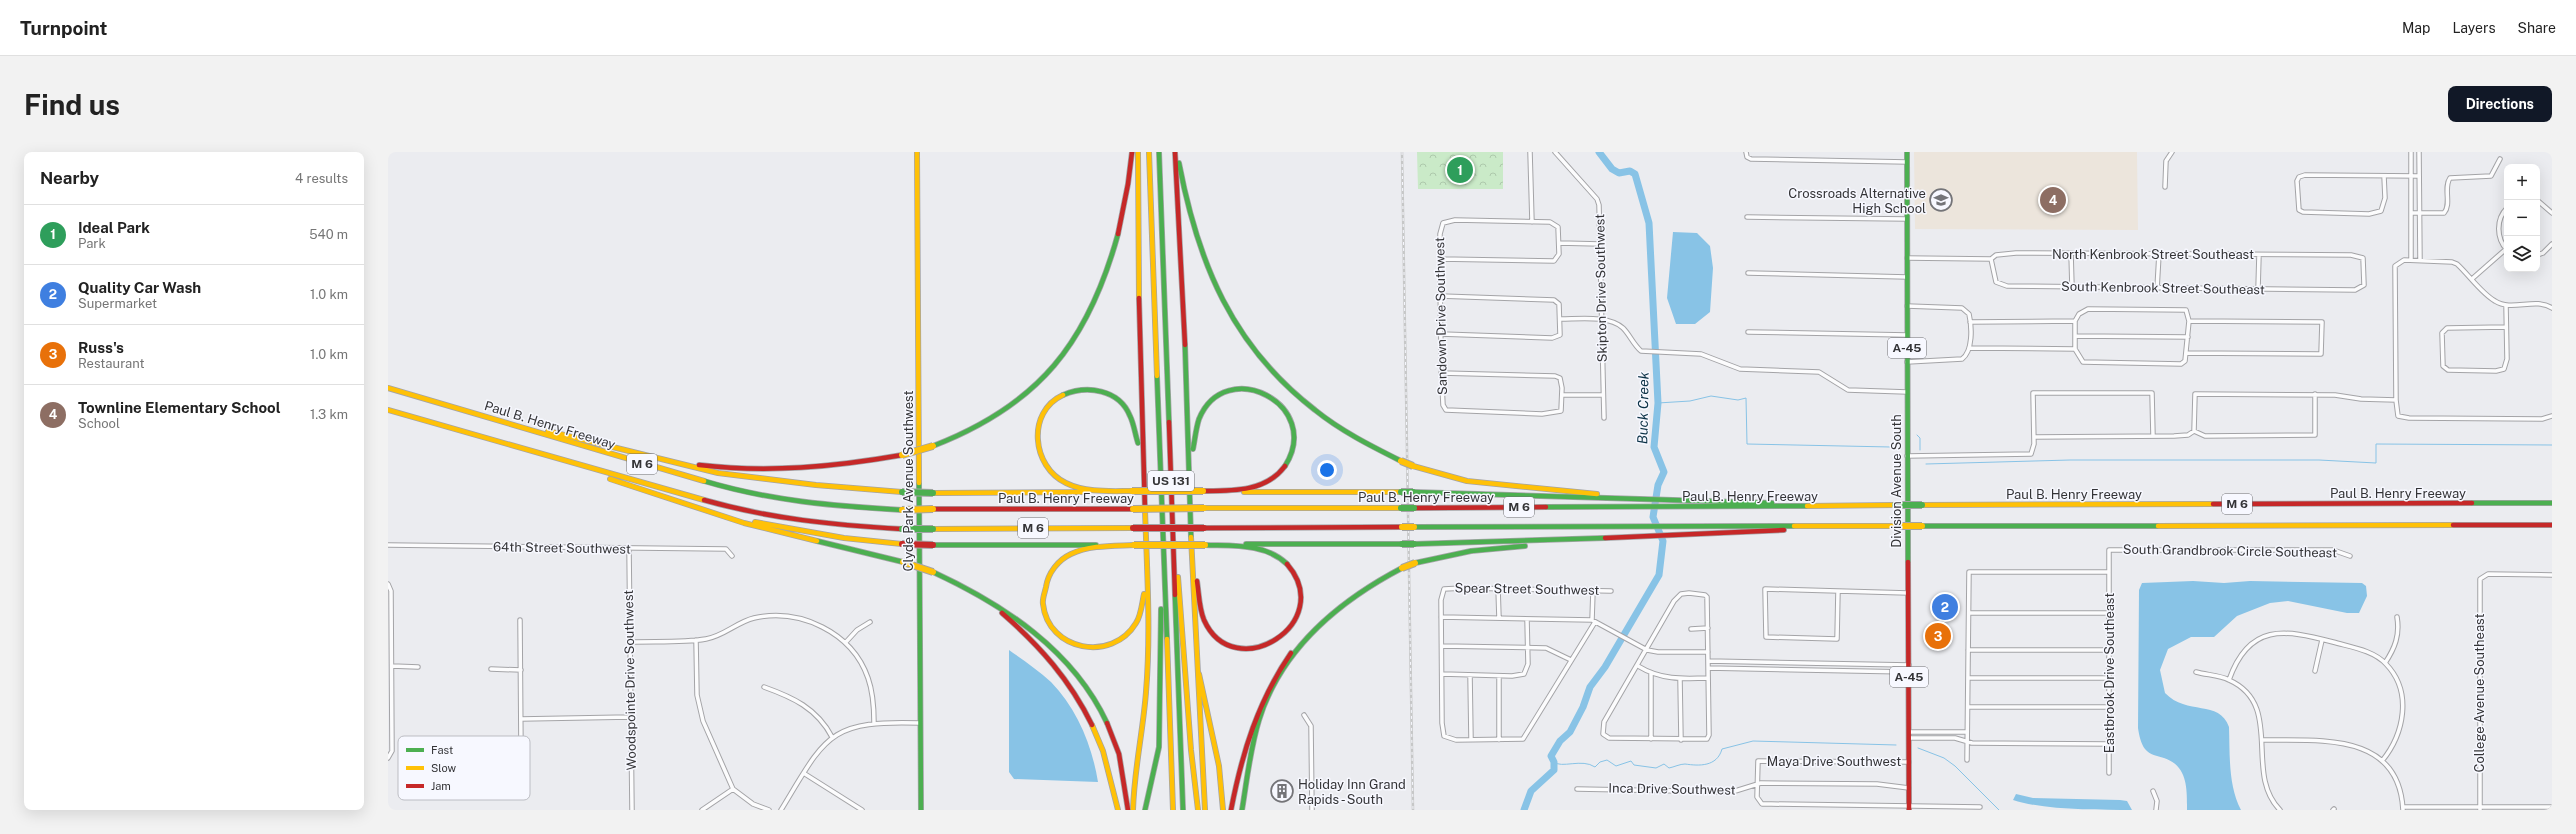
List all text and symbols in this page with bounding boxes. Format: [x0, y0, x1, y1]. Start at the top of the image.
text: Turnpoint [20, 17, 107, 39]
text: Map [2402, 20, 2430, 36]
text: Layers [2452, 20, 2496, 36]
text: Share [2518, 20, 2556, 36]
button: Directions [2448, 86, 2552, 122]
text: Find us [24, 88, 120, 121]
pin: 1 [1447, 155, 1473, 185]
map controls [2504, 164, 2540, 272]
button: + [2504, 164, 2540, 200]
text: Nearby [40, 168, 99, 188]
text: 4 results [295, 171, 348, 186]
pin: 4 [2040, 185, 2066, 215]
place label: Crossroads Alternative High School [1788, 186, 1926, 216]
school or university icon: Crossroads Alternative High School [1928, 187, 1954, 213]
button: − [2504, 200, 2540, 236]
street label: Skipton Drive Southwest [1592, 214, 1610, 362]
text: Ideal Park [78, 219, 150, 236]
text: 1 [50, 227, 56, 242]
text: 540 m [309, 227, 348, 242]
text: Park [78, 236, 106, 251]
button: layers [2504, 236, 2540, 272]
street label: Sandown Drive Southwest [1432, 237, 1450, 395]
street label: North Kenbrook Street Southeast [2052, 247, 2254, 262]
text: Quality Car Wash [78, 279, 201, 296]
street label: South Kenbrook Street Southeast [2061, 279, 2265, 297]
text: 2 [49, 287, 57, 302]
text: 1.0 km [310, 287, 348, 302]
text: Supermarket [78, 296, 157, 311]
road number: A-45 [1888, 338, 1926, 358]
text: Russ's [78, 339, 124, 356]
text: 3 [49, 347, 57, 362]
text: 1.0 km [310, 347, 348, 362]
text: Restaurant [78, 356, 144, 371]
water label: Buck Creek [1634, 371, 1652, 444]
street label: Clyde Park Avenue Southwest [901, 391, 916, 571]
street label: Paul B. Henry Freeway [483, 398, 617, 452]
text: Townline Elementary School [78, 399, 281, 416]
text: 4 [49, 407, 57, 422]
text: 1.3 km [310, 407, 348, 422]
street label: Division Avenue South [1889, 414, 1904, 548]
text: School [78, 416, 120, 431]
road number: M 6 [627, 454, 657, 474]
your location [1317, 460, 1337, 480]
road number: US 131 [1148, 471, 1194, 491]
street label: Paul B. Henry Freeway [2330, 486, 2466, 501]
street label: Paul B. Henry Freeway [2006, 487, 2142, 502]
street label: Paul B. Henry Freeway [1682, 489, 1818, 504]
street label: Paul B. Henry Freeway [1358, 490, 1494, 505]
street label: Paul B. Henry Freeway [998, 491, 1134, 506]
road number: M 6 [2222, 494, 2252, 514]
road number: M 6 [1504, 497, 1534, 517]
road number: M 6 [1018, 518, 1048, 538]
street label: 64th Street Southwest [493, 539, 631, 557]
street label: South Grandbrook Circle Southeast [2123, 542, 2337, 560]
street label: Spear Street Southwest [1454, 580, 1600, 598]
street label: Woodspointe Drive Southwest [621, 590, 639, 770]
pin: 2 [1932, 592, 1958, 622]
street label: Eastbrook Drive Southeast [2102, 593, 2117, 753]
street label: College Avenue Southeast [2472, 613, 2487, 773]
pin: 3 [1925, 621, 1951, 651]
road number: A-45 [1890, 667, 1928, 687]
legend [398, 736, 530, 800]
text: Fast [431, 744, 453, 756]
street label: Maya Drive Southwest [1767, 754, 1901, 769]
text: Slow [431, 762, 457, 774]
place label: Holiday Inn Grand Rapids - South [1298, 777, 1406, 807]
building icon: Holiday Inn Grand Rapids - South [1269, 778, 1295, 804]
text: Jam [431, 780, 451, 792]
street label: Inca Drive Southwest [1608, 780, 1736, 798]

